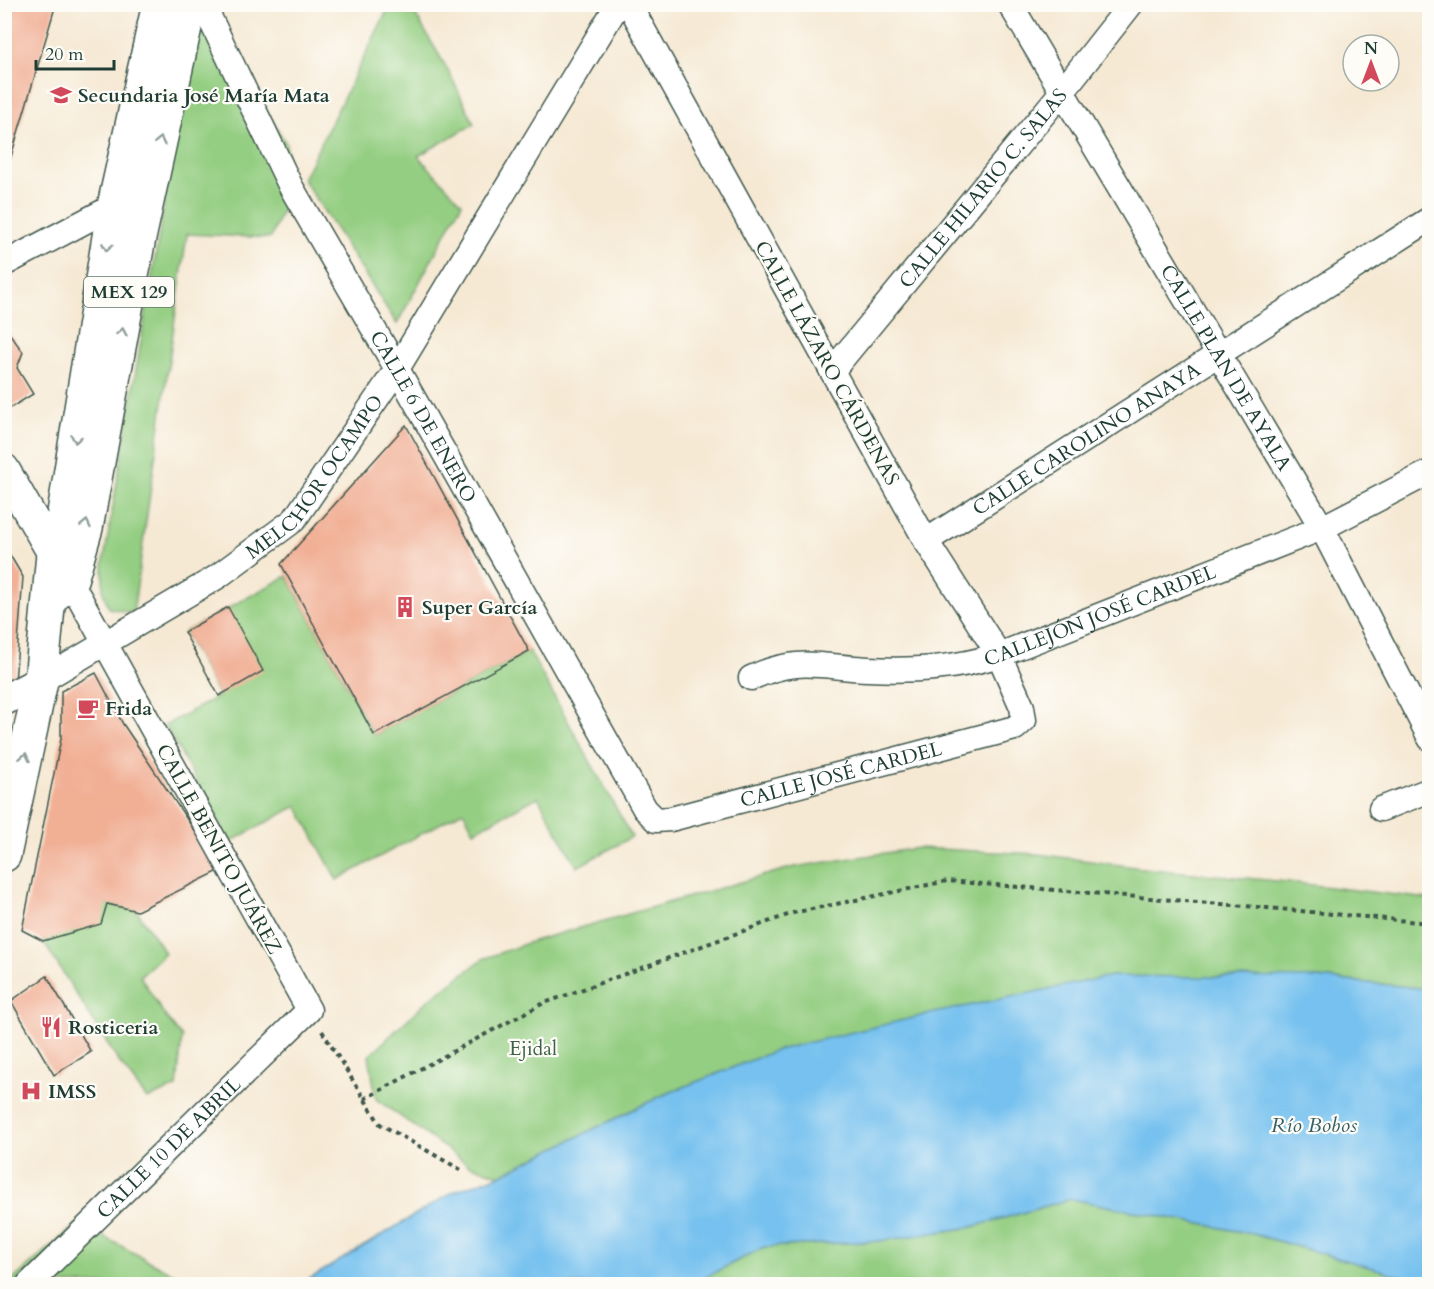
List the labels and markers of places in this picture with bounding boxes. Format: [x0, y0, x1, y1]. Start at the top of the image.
place label: Secundaria José María Mata [78, 82, 330, 109]
school or university icon: Secundaria José María Mata [49, 83, 73, 107]
place label: Super García [422, 594, 538, 621]
building icon: Super García [393, 595, 417, 619]
place label: Frida [105, 695, 152, 722]
cafe icon: Frida [76, 696, 100, 720]
place label: Rosticeria [68, 1014, 158, 1041]
restaurant icon: Rosticeria [39, 1015, 63, 1039]
place label: IMSS [48, 1078, 96, 1105]
hospital icon: IMSS [19, 1079, 43, 1103]

